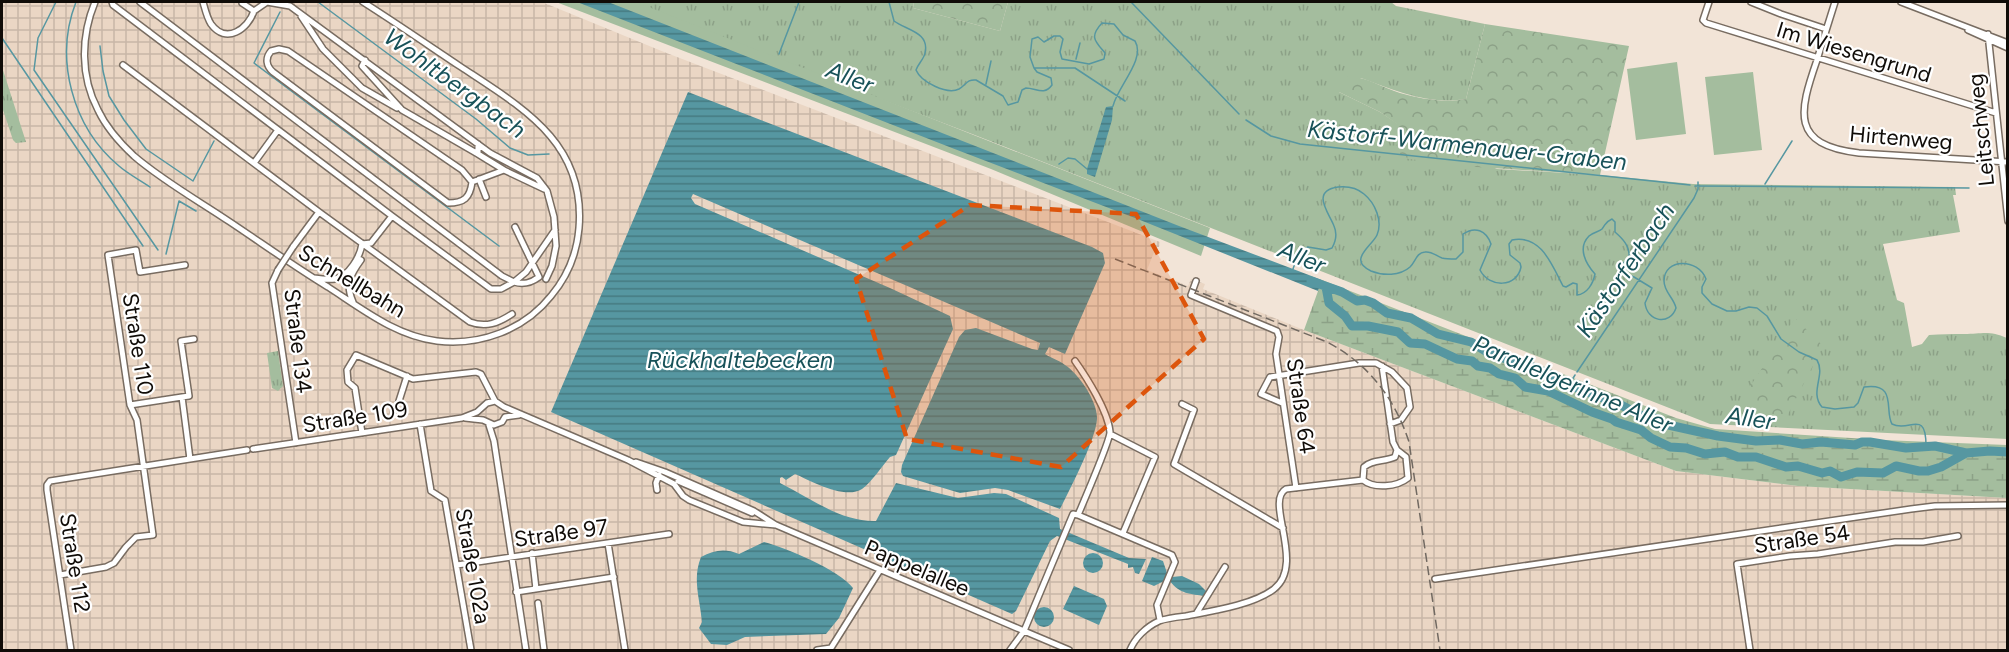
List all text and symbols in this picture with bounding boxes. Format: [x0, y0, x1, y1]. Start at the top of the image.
street label: Im Wiesengrund [1773, 16, 1935, 88]
water label: Wohltbergbach [378, 22, 532, 144]
water label: Aller [821, 54, 879, 99]
street label: Leitschweg [1962, 72, 2000, 188]
water label: Kästorf-Warmenauer-Graben [1306, 114, 1628, 176]
street label: Hirtenweg [1848, 120, 1954, 156]
water label: Kästorferbach [1569, 197, 1681, 343]
water label: Aller [1273, 234, 1331, 280]
street label: Schnellbahn [293, 238, 411, 324]
street label: Straße 134 [278, 287, 318, 395]
street label: Straße 110 [117, 291, 159, 397]
water label: Parallelgerinne Aller [1469, 329, 1678, 440]
water label: Rückhaltebecken [647, 345, 833, 374]
street label: Straße 64 [1281, 356, 1321, 456]
street label: Straße 109 [301, 395, 409, 439]
water label: Aller [1723, 400, 1777, 436]
street label: Straße 102a [450, 506, 496, 626]
street label: Straße 112 [54, 511, 96, 615]
street label: Straße 97 [512, 513, 610, 553]
street label: Straße 54 [1752, 519, 1852, 559]
street label: Pappelallee [860, 534, 974, 602]

